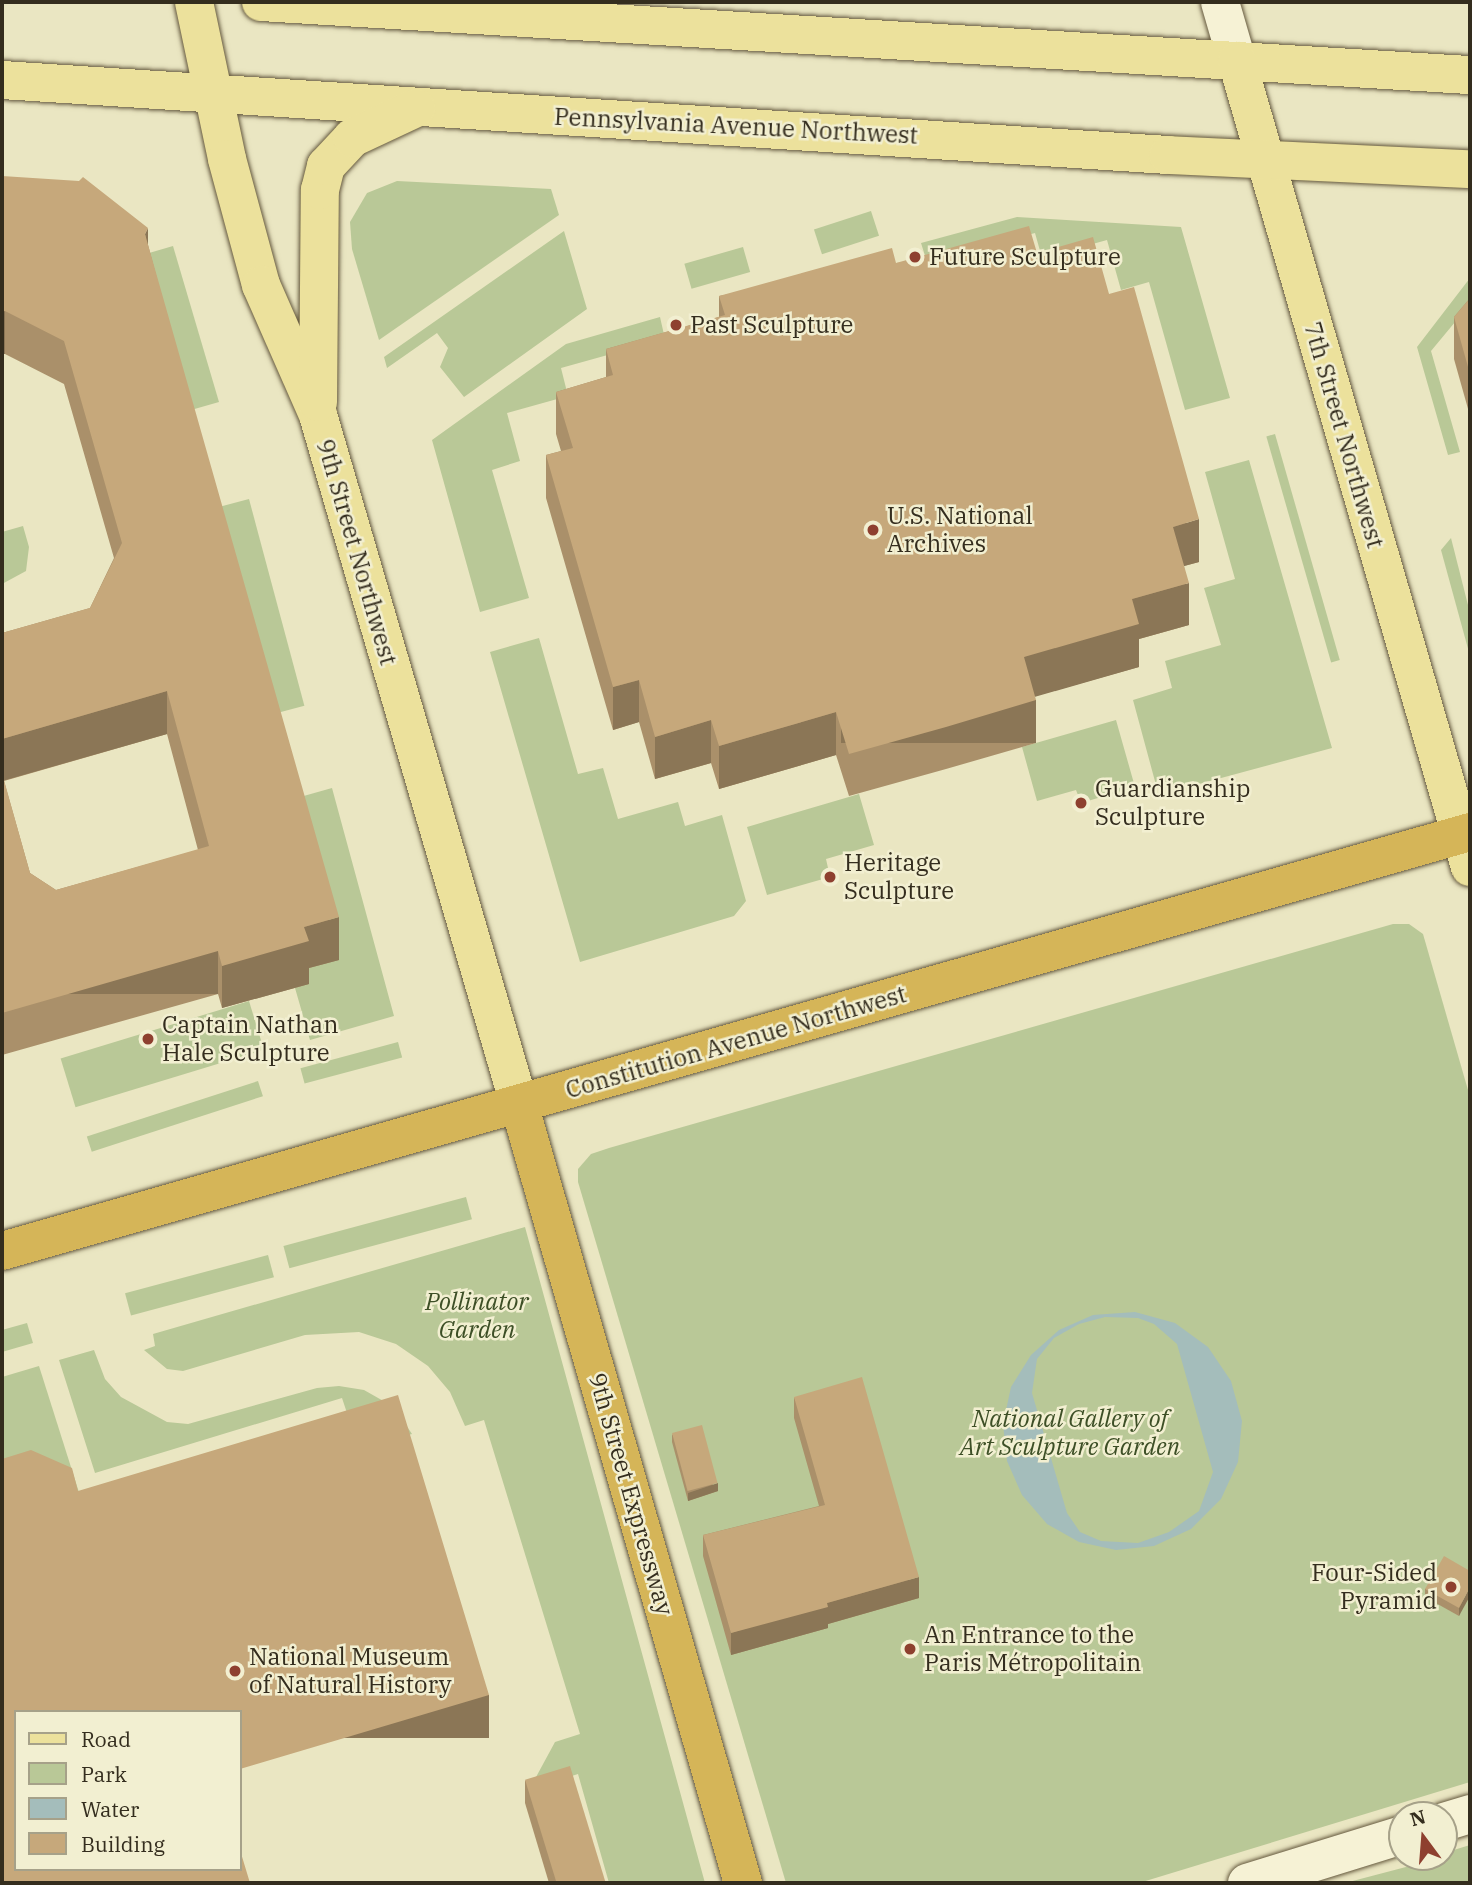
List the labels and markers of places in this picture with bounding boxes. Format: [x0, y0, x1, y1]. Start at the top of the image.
place label: Future Sculpture [929, 243, 1121, 271]
marker: Future Sculpture [907, 249, 923, 265]
place label: Past Sculpture [690, 311, 853, 339]
marker: Past Sculpture [668, 317, 684, 333]
place label: U.S. National Archives [887, 502, 1033, 558]
marker: U.S. National Archives [865, 522, 881, 538]
place label: Guardianship Sculpture [1095, 775, 1250, 831]
marker: Guardianship Sculpture [1073, 795, 1089, 811]
place label: Heritage Sculpture [844, 849, 954, 905]
marker: Heritage Sculpture [822, 869, 838, 885]
place label: Captain Nathan Hale Sculpture [162, 1011, 338, 1067]
marker: Captain Nathan Hale Sculpture [140, 1031, 156, 1047]
place label: Four-Sided Pyramid [1311, 1559, 1437, 1615]
marker: Four-Sided Pyramid [1443, 1579, 1459, 1595]
place label: An Entrance to the Paris Métropolitain [924, 1621, 1141, 1677]
marker: An Entrance to the Paris Métropolitain [902, 1641, 918, 1657]
place label: National Museum of Natural History [249, 1643, 452, 1699]
marker: National Museum of Natural History [227, 1663, 243, 1679]

